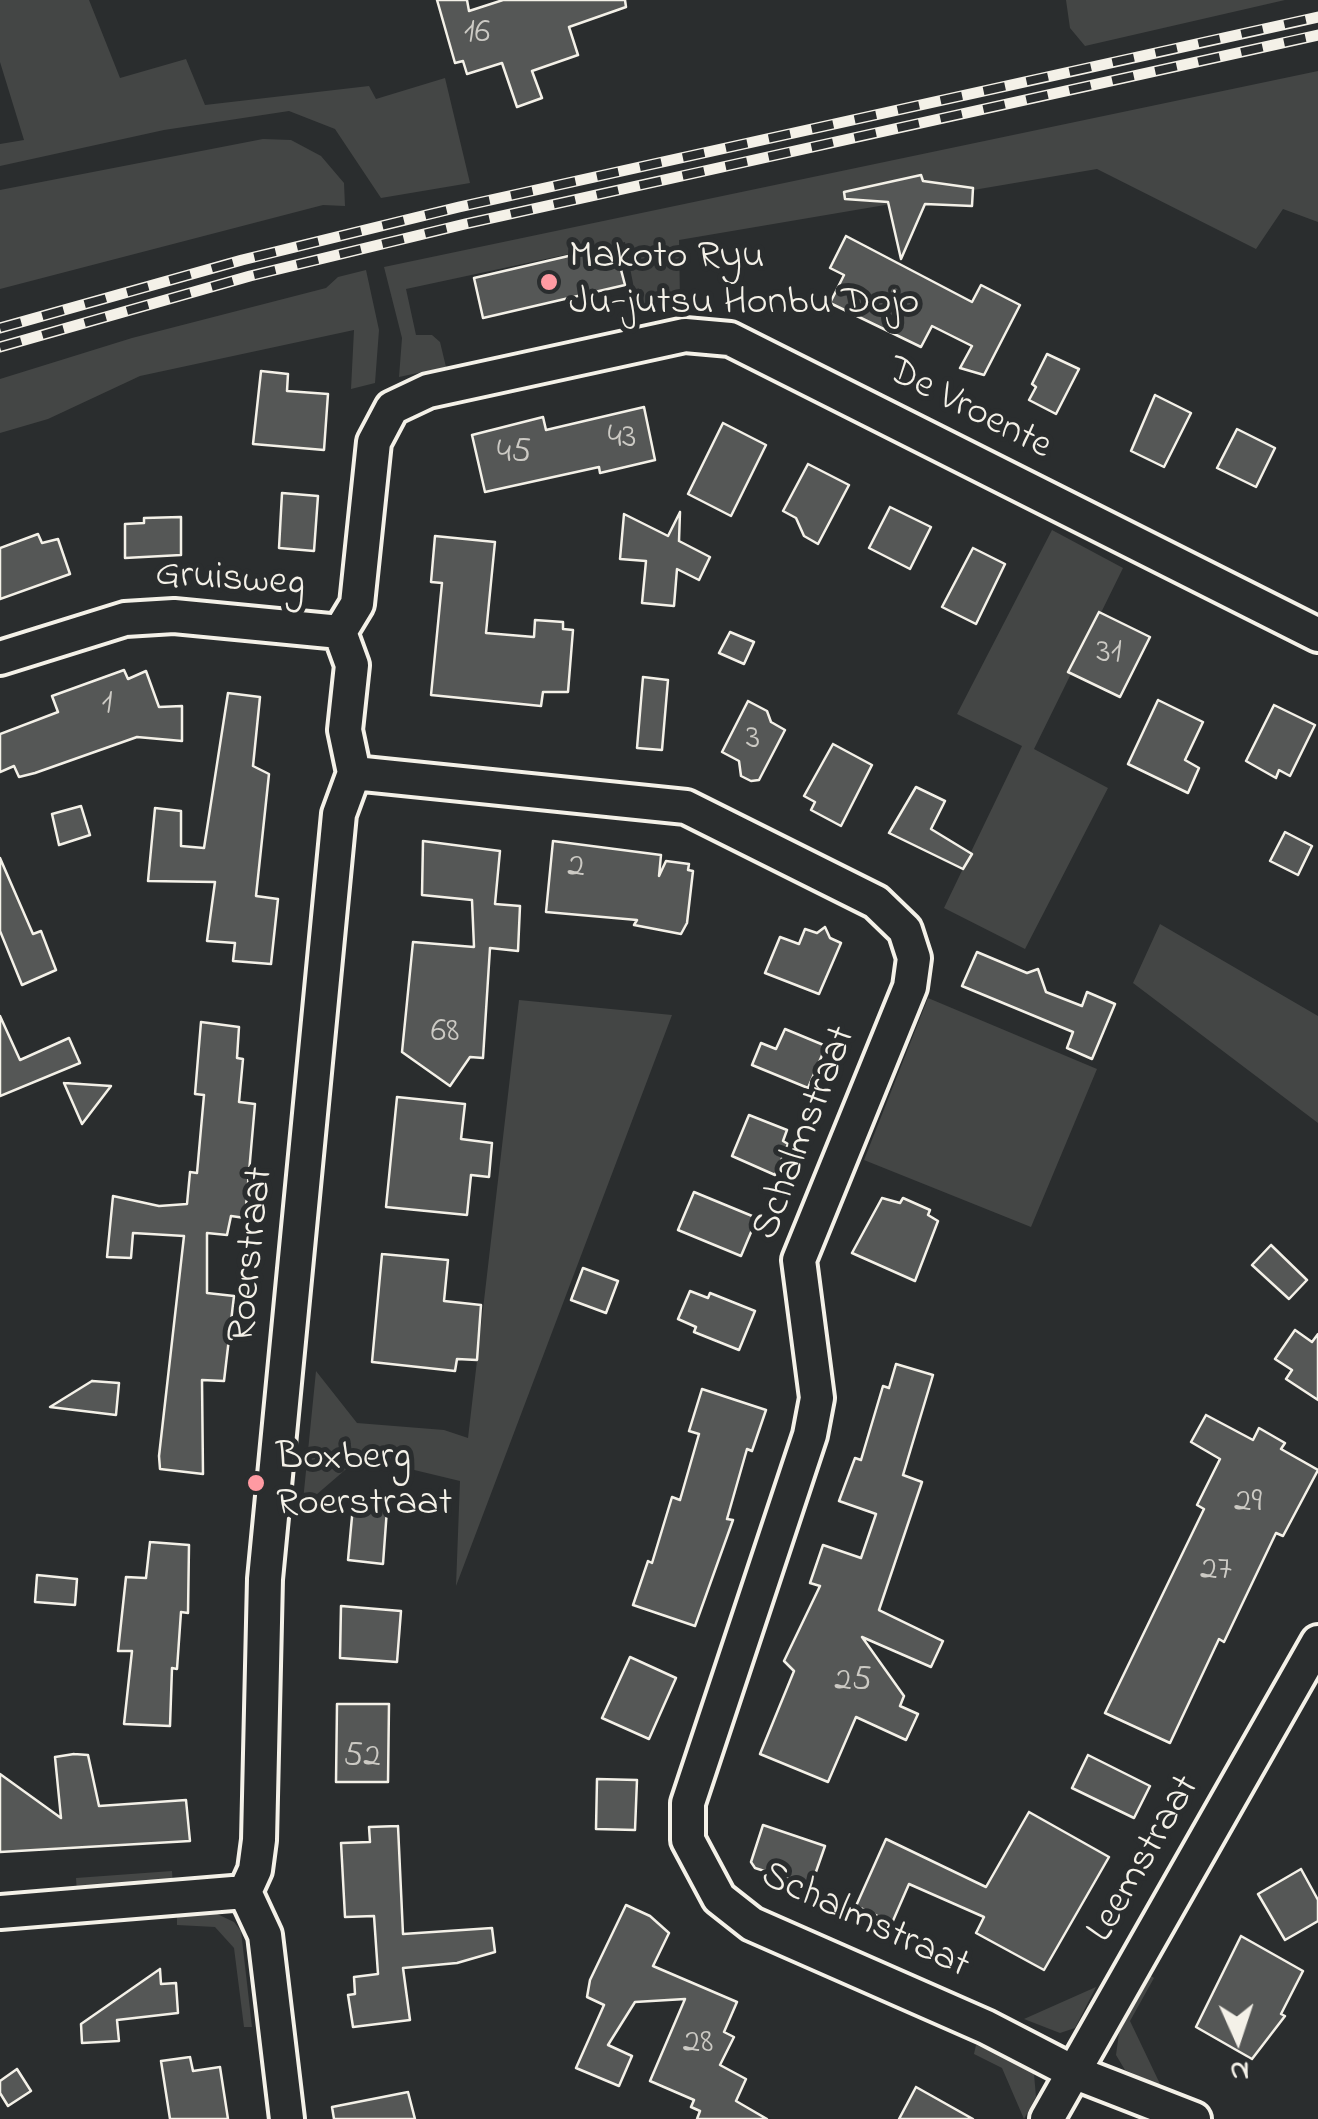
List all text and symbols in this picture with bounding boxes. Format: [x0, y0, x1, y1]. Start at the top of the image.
house number: 16 [464, 14, 490, 56]
place label: Makoto Ryu Ju-jutsu Honbu Dojo [569, 235, 919, 329]
marker: Makoto Ryu Ju-jutsu Honbu Dojo [538, 271, 560, 293]
street label: De Vroente [878, 349, 1058, 473]
house number: 43 [608, 419, 636, 461]
house number: 45 [497, 434, 531, 476]
street label: Gruisweg [154, 553, 306, 611]
house number: 31 [1096, 634, 1122, 676]
house number: 1 [101, 685, 113, 727]
house number: 3 [746, 720, 760, 762]
house number: 2 [567, 848, 585, 890]
house number: 68 [431, 1013, 459, 1055]
street label: Schalmstraat [744, 1021, 870, 1247]
street label: Roerstraat [221, 1165, 287, 1345]
place label: Boxberg Roerstraat [276, 1436, 452, 1530]
marker: Boxberg Roerstraat [245, 1472, 267, 1494]
house number: 29 [1234, 1483, 1262, 1525]
house number: 27 [1200, 1551, 1232, 1593]
house number: 25 [834, 1662, 872, 1704]
house number: 52 [343, 1738, 381, 1780]
street label: Leemstraat [1079, 1768, 1213, 1952]
street label: Schalmstraat [752, 1854, 976, 1992]
north arrow [1188, 1989, 1288, 2089]
house number: 28 [683, 2024, 713, 2066]
text: N [1229, 2048, 1250, 2090]

